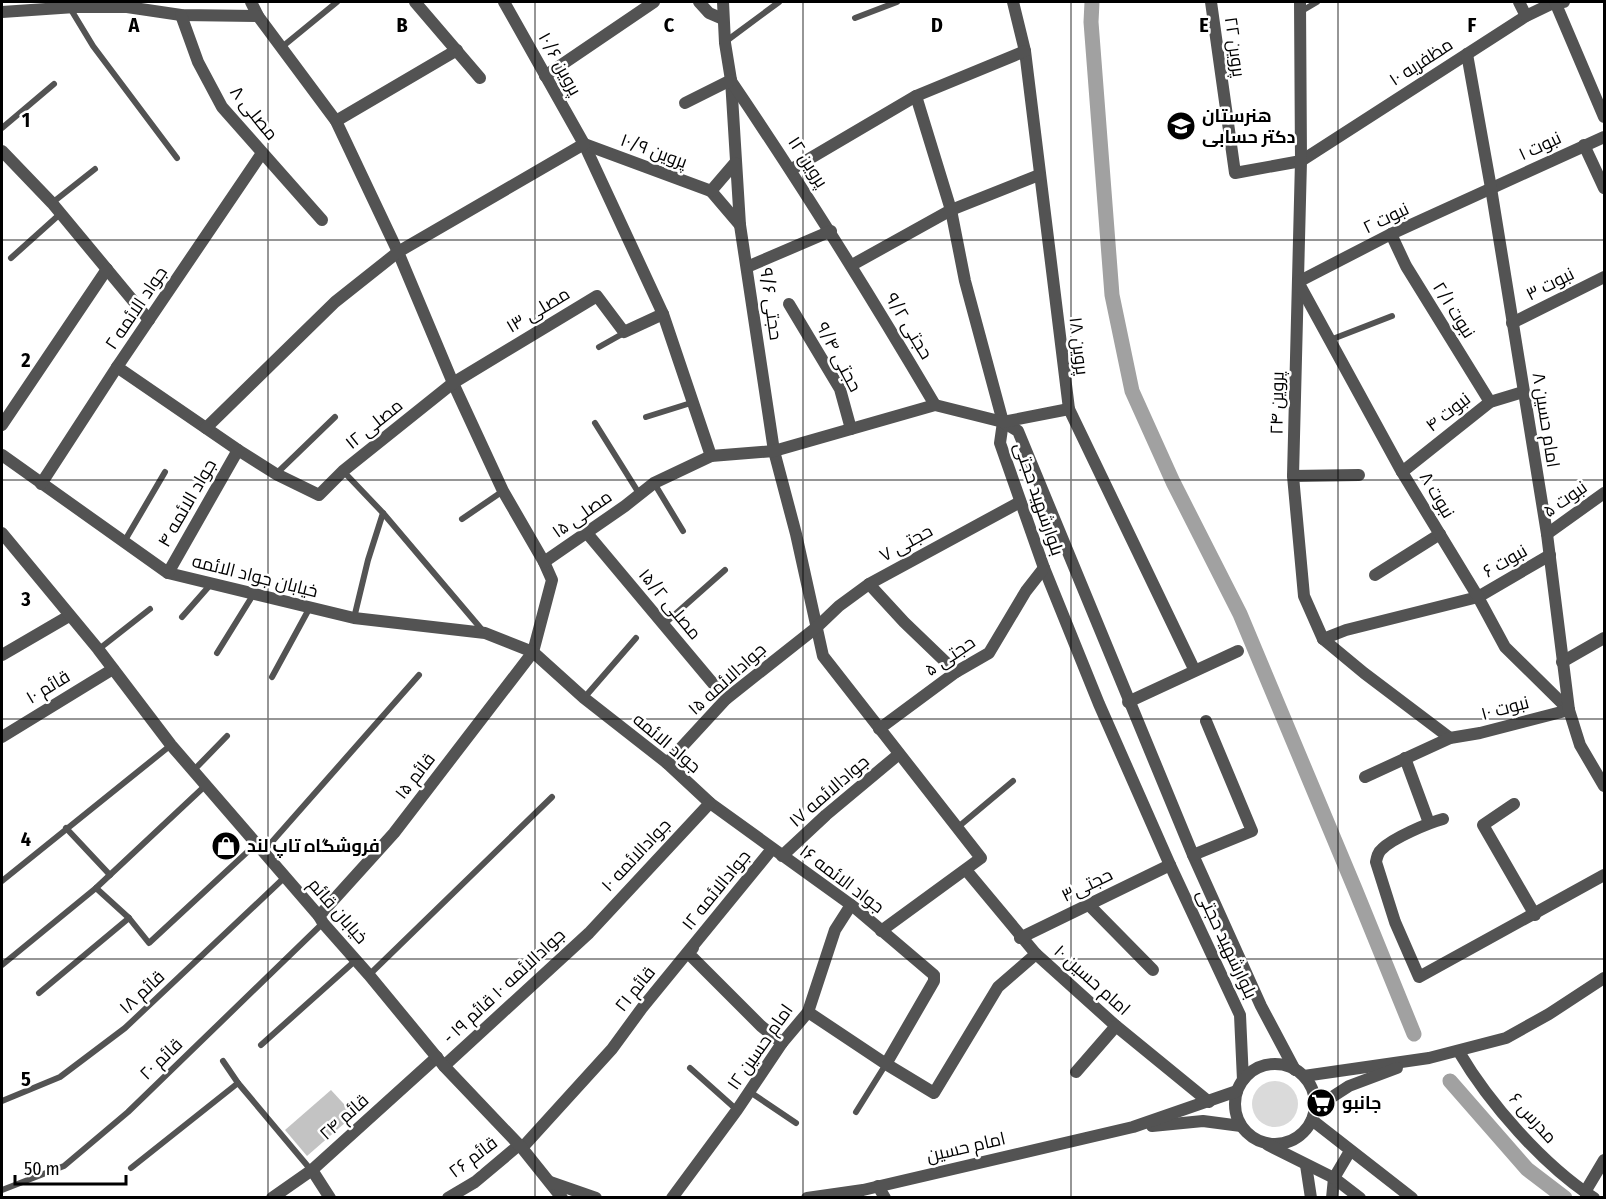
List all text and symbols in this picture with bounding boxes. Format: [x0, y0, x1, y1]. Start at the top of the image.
text: A [128, 13, 141, 37]
text: B [396, 13, 408, 37]
text: C [664, 13, 675, 37]
text: D [931, 13, 943, 37]
text: E [1199, 13, 1209, 37]
text: F [1468, 13, 1477, 37]
street label: پروین ۲۲ [1219, 15, 1250, 79]
street label: پروین ۱۰/۶ [533, 29, 586, 100]
street label: مظفریه ۱۰ [1385, 33, 1457, 91]
street label: مصلی ۸ [225, 81, 283, 145]
place label: هنرستان دکتر حسابی [1202, 105, 1296, 148]
text: 1 [22, 108, 30, 132]
school or university icon: هنرستان دکتر حسابی [1165, 110, 1197, 142]
street label: نبوت ۱ [1515, 127, 1565, 165]
street label: پروین ۱۰/۹ [617, 129, 691, 174]
street label: پروین ۱۲ [782, 132, 833, 192]
street label: نبوت ۲ [1359, 197, 1413, 239]
street label: جواد الائمه ۲ [100, 262, 172, 354]
street label: نبوت ۳ [1522, 263, 1578, 305]
street label: حجتی ۹/۶ [755, 266, 787, 342]
street label: نبوت ۲/۱ [1428, 278, 1480, 342]
street label: مصلی ۱۳ [502, 282, 574, 338]
street label: حجتی ۹/۲ [881, 289, 937, 363]
street label: پروین ۱۸ [1064, 316, 1094, 377]
street label: حجتی ۹/۴ [811, 318, 867, 396]
text: 2 [20, 348, 31, 372]
street label: پروین ۲۴ [1265, 371, 1290, 435]
street label: امام حسین ۸ [1527, 371, 1564, 469]
street label: نبوت ۴ [1421, 388, 1475, 436]
street label: مصلی ۱۲ [341, 394, 407, 454]
street label: بلوارشهید حجتی [1009, 440, 1069, 558]
street label: جواد الائمه ۴ [153, 455, 221, 551]
street label: نبوت ۸ [1415, 468, 1459, 522]
street label: نبوت ۵ [1539, 476, 1591, 522]
street label: مصلی ۱۵ [548, 485, 616, 543]
street label: حجتی ۷ [876, 519, 936, 567]
street label: نبوت ۶ [1479, 540, 1531, 582]
street label: خیابان جواد الائمه [190, 550, 320, 602]
street label: مصلی ۱۵/۲ [634, 564, 706, 644]
text: 3 [20, 587, 31, 611]
street label: حجتی ۵ [921, 631, 979, 681]
street label: جوادالائمه ۱۵ [683, 638, 771, 720]
street label: قائم ۱۰ [22, 665, 74, 709]
street label: نبوت ۱۰ [1478, 691, 1532, 725]
street label: جواد الائمه [629, 708, 705, 778]
street label: قائم ۱۵ [390, 749, 441, 804]
street label: جوادالائمه ۱۷ [785, 750, 873, 832]
street label: جوادالائمه ۱۰ [597, 814, 675, 896]
text: 4 [21, 827, 31, 851]
shop icon: فروشگاه تاپ لند [210, 830, 242, 862]
place label: فروشگاه تاپ لند [247, 835, 380, 858]
street label: جواد الائمه ۱۶ [795, 840, 889, 918]
street label: جوادالائمه ۱۲ [677, 845, 755, 935]
street label: حجتی۳ [1058, 863, 1116, 907]
street label: خیابان قائم [303, 874, 372, 949]
street label: بلوارشهید حجتی [1192, 886, 1262, 1002]
street label: - جوادالائمه ۱۰ قائم ۱۹ [438, 924, 570, 1049]
street label: ۱۰ امام حسین [1049, 940, 1135, 1021]
street label: قائم ۲۱ [610, 962, 661, 1017]
street label: قائم ۱۸ [115, 966, 170, 1019]
street label: امام حسین ۱۲ [722, 1000, 798, 1095]
street label: قائم ۲۰ [135, 1033, 188, 1085]
text: 5 [21, 1067, 31, 1091]
supermarket icon: جانبو [1305, 1087, 1337, 1119]
street label: مدرس ۶ [1505, 1088, 1561, 1148]
street label: قائم ۲۴ [315, 1089, 374, 1146]
place label: جانبو [1342, 1092, 1381, 1114]
street label: امام حسین [924, 1127, 1008, 1168]
street label: قائم ۲۶ [444, 1132, 502, 1183]
scale bar [15, 1148, 126, 1186]
text: 50 m [24, 1158, 60, 1180]

